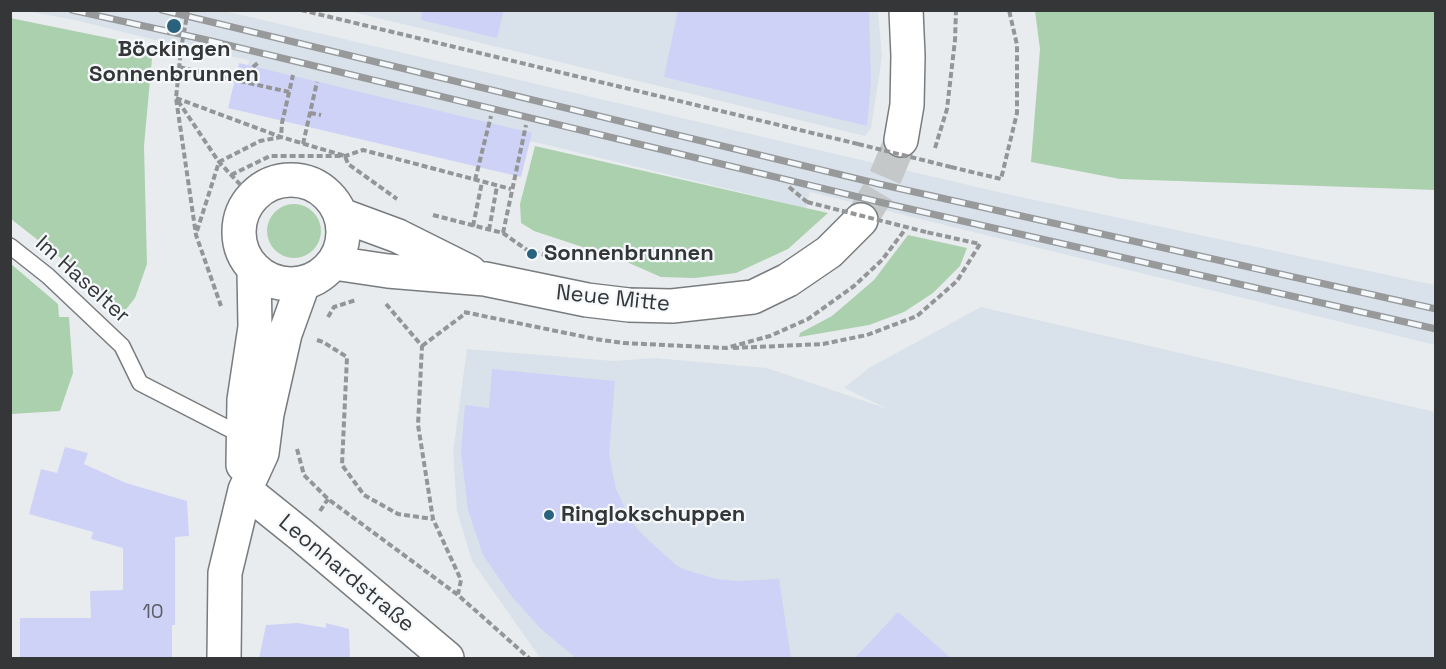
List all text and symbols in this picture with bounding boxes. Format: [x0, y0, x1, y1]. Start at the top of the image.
marker: Böckingen Sonnenbrunnen [165, 17, 183, 35]
place label: Böckingen Sonnenbrunnen [89, 37, 259, 88]
street label: Im Haselter [29, 231, 135, 329]
place label: Sonnenbrunnen [544, 241, 714, 267]
marker: Sonnenbrunnen [525, 247, 539, 261]
street label: Neue Mitte [555, 280, 671, 318]
place label: Ringlokschuppen [561, 502, 745, 528]
marker: Ringlokschuppen [542, 508, 556, 522]
street label: Leonhardstraße [273, 510, 419, 638]
house number: 10 [142, 601, 164, 625]

